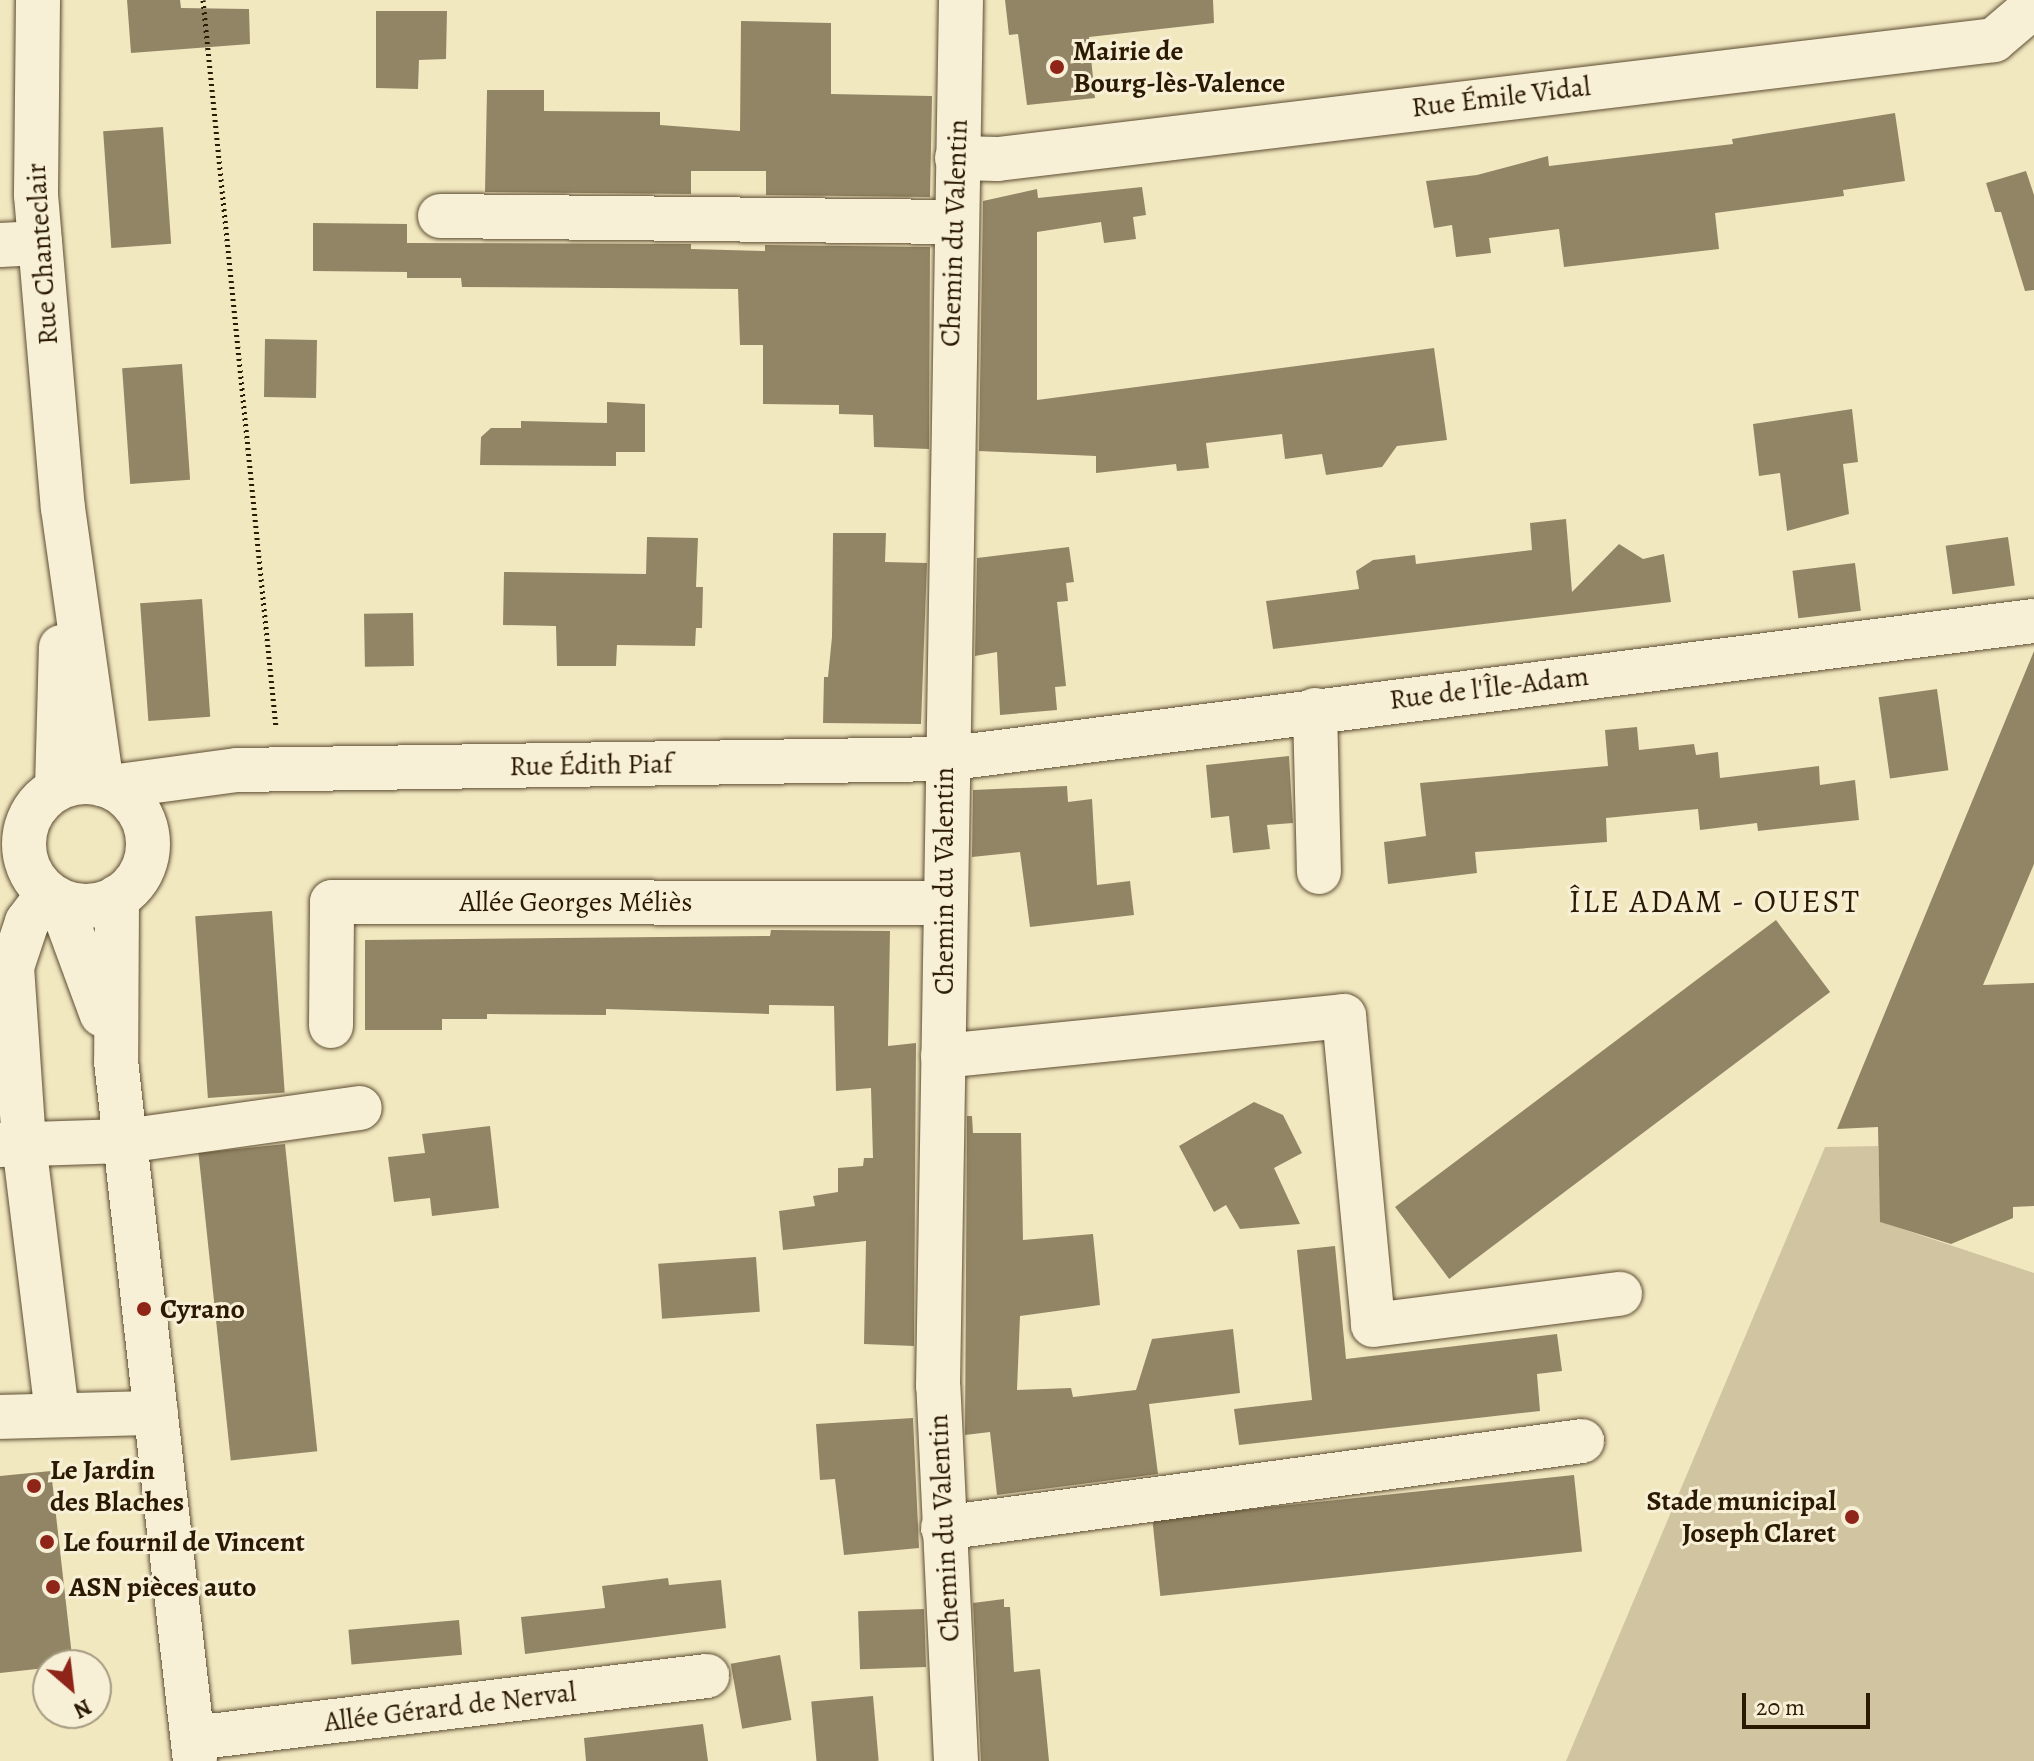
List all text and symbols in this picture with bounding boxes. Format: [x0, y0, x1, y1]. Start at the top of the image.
place label: Mairie de Bourg-lès-Valence [1073, 34, 1285, 100]
marker: Mairie de Bourg-lès-Valence [1048, 58, 1066, 76]
street label: Rue Émile Vidal [1410, 69, 1592, 125]
street label: Chemin du Valentin [933, 119, 975, 347]
street label: Rue Chanteclair [19, 162, 65, 346]
street label: Rue de l'Île-Adam [1387, 659, 1591, 717]
street label: Rue Édith Piaf [509, 747, 673, 783]
street label: Chemin du Valentin [927, 767, 961, 995]
district label: ÎLE ADAM - OUEST [1568, 882, 1862, 920]
street label: Allée Georges Méliès [459, 885, 693, 919]
place label: Cyrano [160, 1292, 245, 1326]
marker: Cyrano [135, 1300, 153, 1318]
street label: Chemin du Valentin [921, 1413, 967, 1643]
place label: Le Jardin des Blaches [50, 1453, 184, 1519]
marker: Le Jardin des Blaches [25, 1477, 43, 1495]
place label: Stade municipal Joseph Claret [1646, 1484, 1836, 1550]
marker: Stade municipal Joseph Claret [1843, 1508, 1861, 1526]
place label: Le fournil de Vincent [63, 1525, 305, 1559]
marker: Le fournil de Vincent [38, 1533, 56, 1551]
place label: ASN pièces auto [69, 1570, 256, 1604]
marker: ASN pièces auto [44, 1578, 62, 1596]
north arrow [32, 1649, 112, 1729]
street label: Allée Gérard de Nerval [322, 1675, 578, 1739]
scale bar [1746, 1677, 1874, 1727]
text: N [68, 1691, 96, 1725]
text: 20 m [1756, 1691, 1805, 1723]

